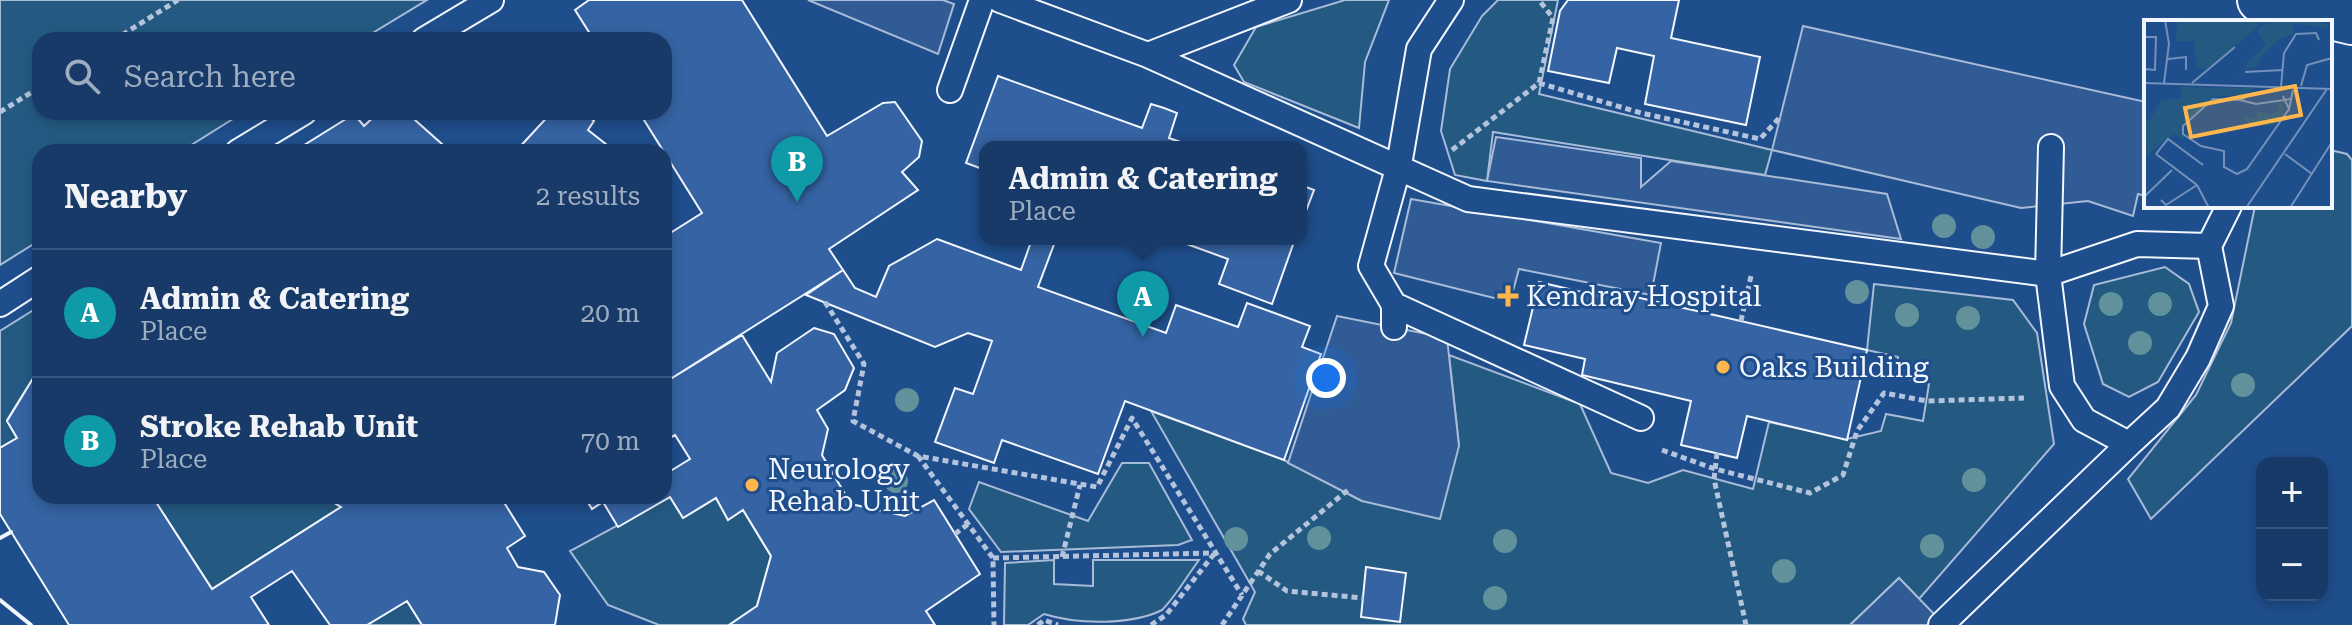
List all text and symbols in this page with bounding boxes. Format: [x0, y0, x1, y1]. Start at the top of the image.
inset map [2144, 20, 2332, 208]
search box [32, 32, 672, 120]
icon: search [60, 54, 104, 98]
text: Search here [124, 59, 296, 94]
pin: B [771, 136, 823, 202]
popup [979, 141, 1307, 245]
text: Admin & Catering [1009, 161, 1277, 196]
text: Nearby [64, 176, 187, 216]
text: 2 results [536, 181, 640, 211]
text: Place [1009, 196, 1076, 226]
pin: A [1117, 271, 1169, 337]
place label: Kendray Hospital [1526, 280, 1762, 313]
text: Admin & Catering [140, 281, 409, 316]
marker: Kendray Hospital [1497, 285, 1519, 307]
text: A [81, 298, 99, 328]
text: 20 m [581, 298, 640, 328]
text: Place [140, 316, 207, 346]
place label: Oaks Building [1739, 351, 1929, 384]
your location [1306, 358, 1346, 398]
marker: Oaks Building [1714, 358, 1732, 376]
text: Stroke Rehab Unit [140, 409, 418, 444]
text: B [81, 426, 99, 456]
text: 70 m [581, 426, 640, 456]
text: Place [140, 444, 207, 474]
place label: Neurology Rehab Unit [768, 453, 920, 518]
map controls [2256, 457, 2328, 601]
button: + [2256, 457, 2328, 529]
marker: Neurology Rehab Unit [743, 476, 761, 494]
button: − [2256, 529, 2328, 601]

